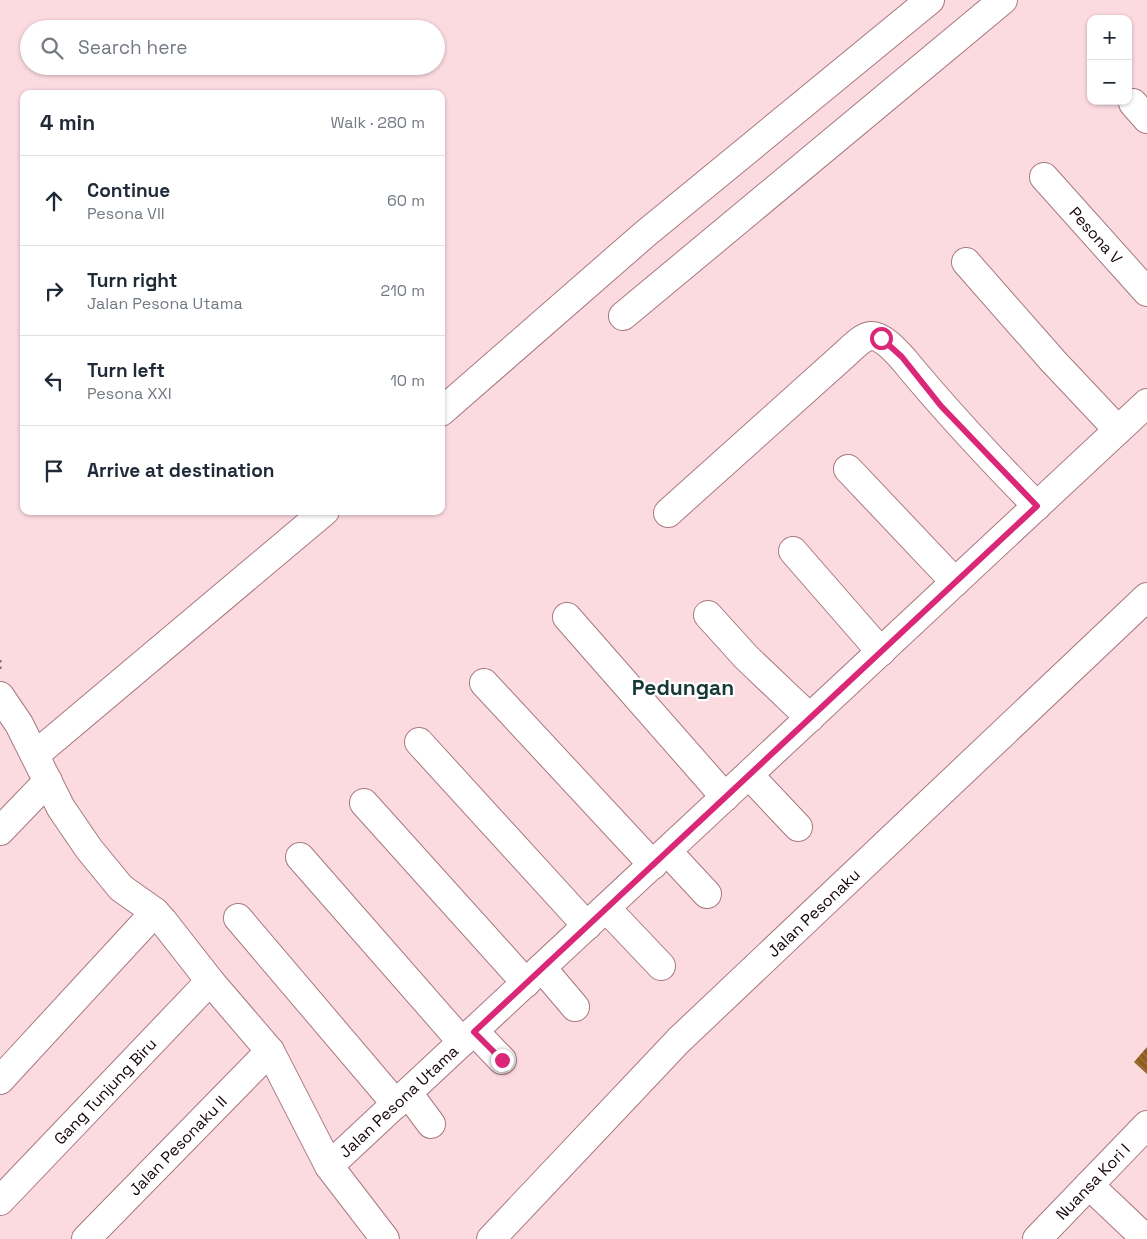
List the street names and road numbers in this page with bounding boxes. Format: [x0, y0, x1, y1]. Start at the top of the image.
street label: Pesona V [1064, 202, 1127, 269]
street label: Jalan Pesonaku [763, 864, 865, 962]
street label: Gang Tunjung Biru [49, 1034, 161, 1149]
street label: Jalan Pesona Utama [335, 1041, 463, 1162]
street label: Jalan Pesonaku II [124, 1091, 232, 1200]
street label: Nuansa Kori I [1051, 1139, 1135, 1224]

